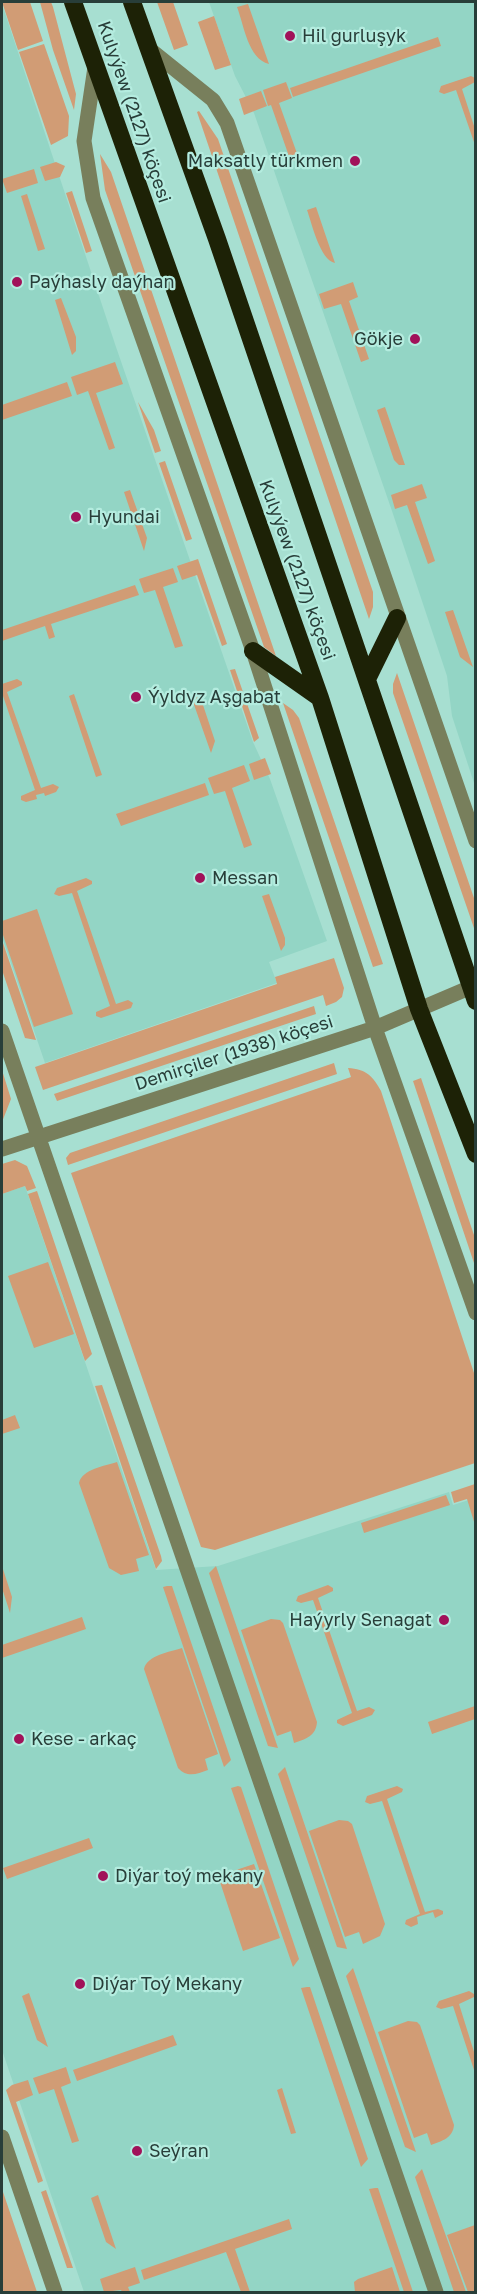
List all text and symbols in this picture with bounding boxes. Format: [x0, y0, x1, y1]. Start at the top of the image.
street label: Kulyýew (2127) köçesi [93, 18, 175, 206]
place label: Hil gurluşyk [302, 25, 406, 47]
marker: Hil gurluşyk [283, 29, 297, 43]
place label: Maksatly türkmen [188, 150, 343, 172]
marker: Maksatly türkmen [348, 154, 362, 168]
place label: Paýhasly daýhan [29, 271, 175, 293]
marker: Paýhasly daýhan [10, 275, 24, 289]
place label: Gökje [354, 328, 403, 350]
marker: Gökje [408, 332, 422, 346]
street label: Kulyýew (2127) köçesi [254, 477, 340, 663]
place label: Hyundai [88, 506, 160, 528]
marker: Hyundai [69, 510, 83, 524]
place label: Ýyldyz Aşgabat [148, 686, 281, 708]
marker: Ýyldyz Aşgabat [129, 690, 143, 704]
place label: Messan [212, 867, 278, 889]
marker: Messan [193, 871, 207, 885]
street label: Demirçiler (1938) köçesi [132, 1011, 336, 1095]
place label: Haýyrly Senagat [289, 1609, 432, 1631]
marker: Haýyrly Senagat [437, 1613, 451, 1627]
place label: Kese - arkaç [31, 1728, 136, 1750]
marker: Kese - arkaç [12, 1732, 26, 1746]
place label: Diýar toý mekany [115, 1865, 263, 1887]
marker: Diýar toý mekany [96, 1869, 110, 1883]
place label: Diýar Toý Mekany [92, 1973, 242, 1995]
marker: Diýar Toý Mekany [73, 1977, 87, 1991]
place label: Seýran [149, 2140, 209, 2162]
marker: Seýran [130, 2144, 144, 2158]

